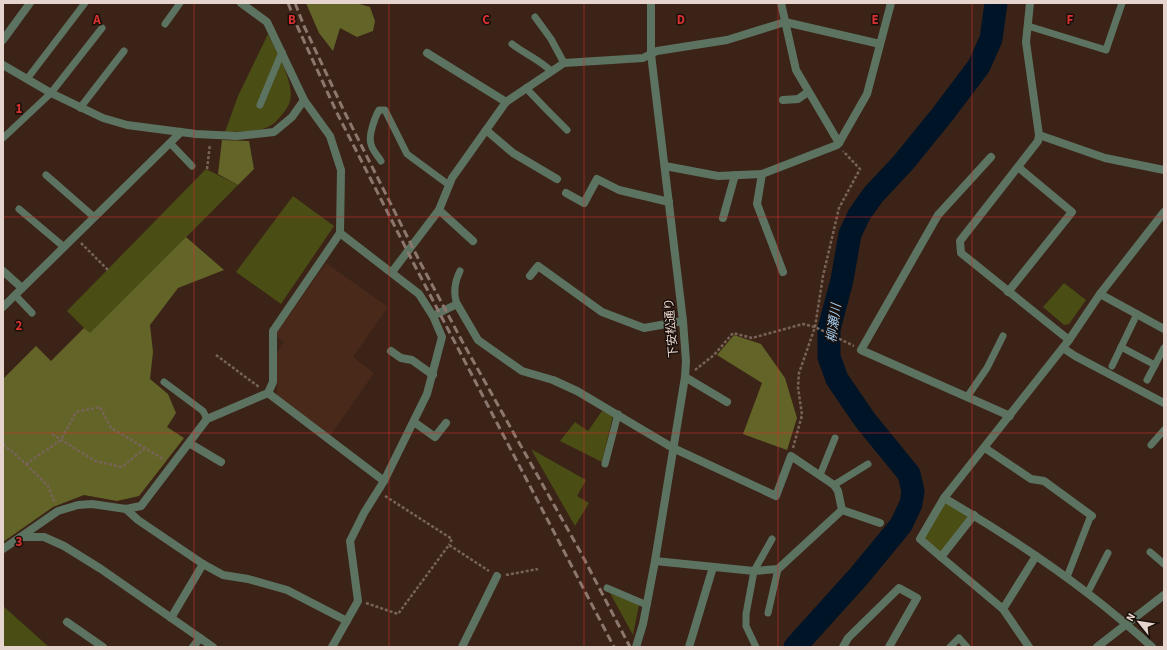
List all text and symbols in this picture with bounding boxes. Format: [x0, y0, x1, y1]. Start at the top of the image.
text: A [92, 11, 101, 29]
text: B [288, 11, 296, 29]
text: C [482, 11, 490, 29]
text: D [677, 11, 685, 29]
text: E [871, 11, 879, 29]
text: F [1067, 11, 1074, 29]
text: 1 [16, 100, 23, 118]
street label: 下安松通り [660, 297, 683, 359]
water label: 柳瀬川 [822, 301, 846, 344]
text: 2 [16, 317, 23, 335]
text: 3 [16, 533, 23, 551]
north arrow [1119, 602, 1159, 642]
text: N [1122, 610, 1139, 624]

